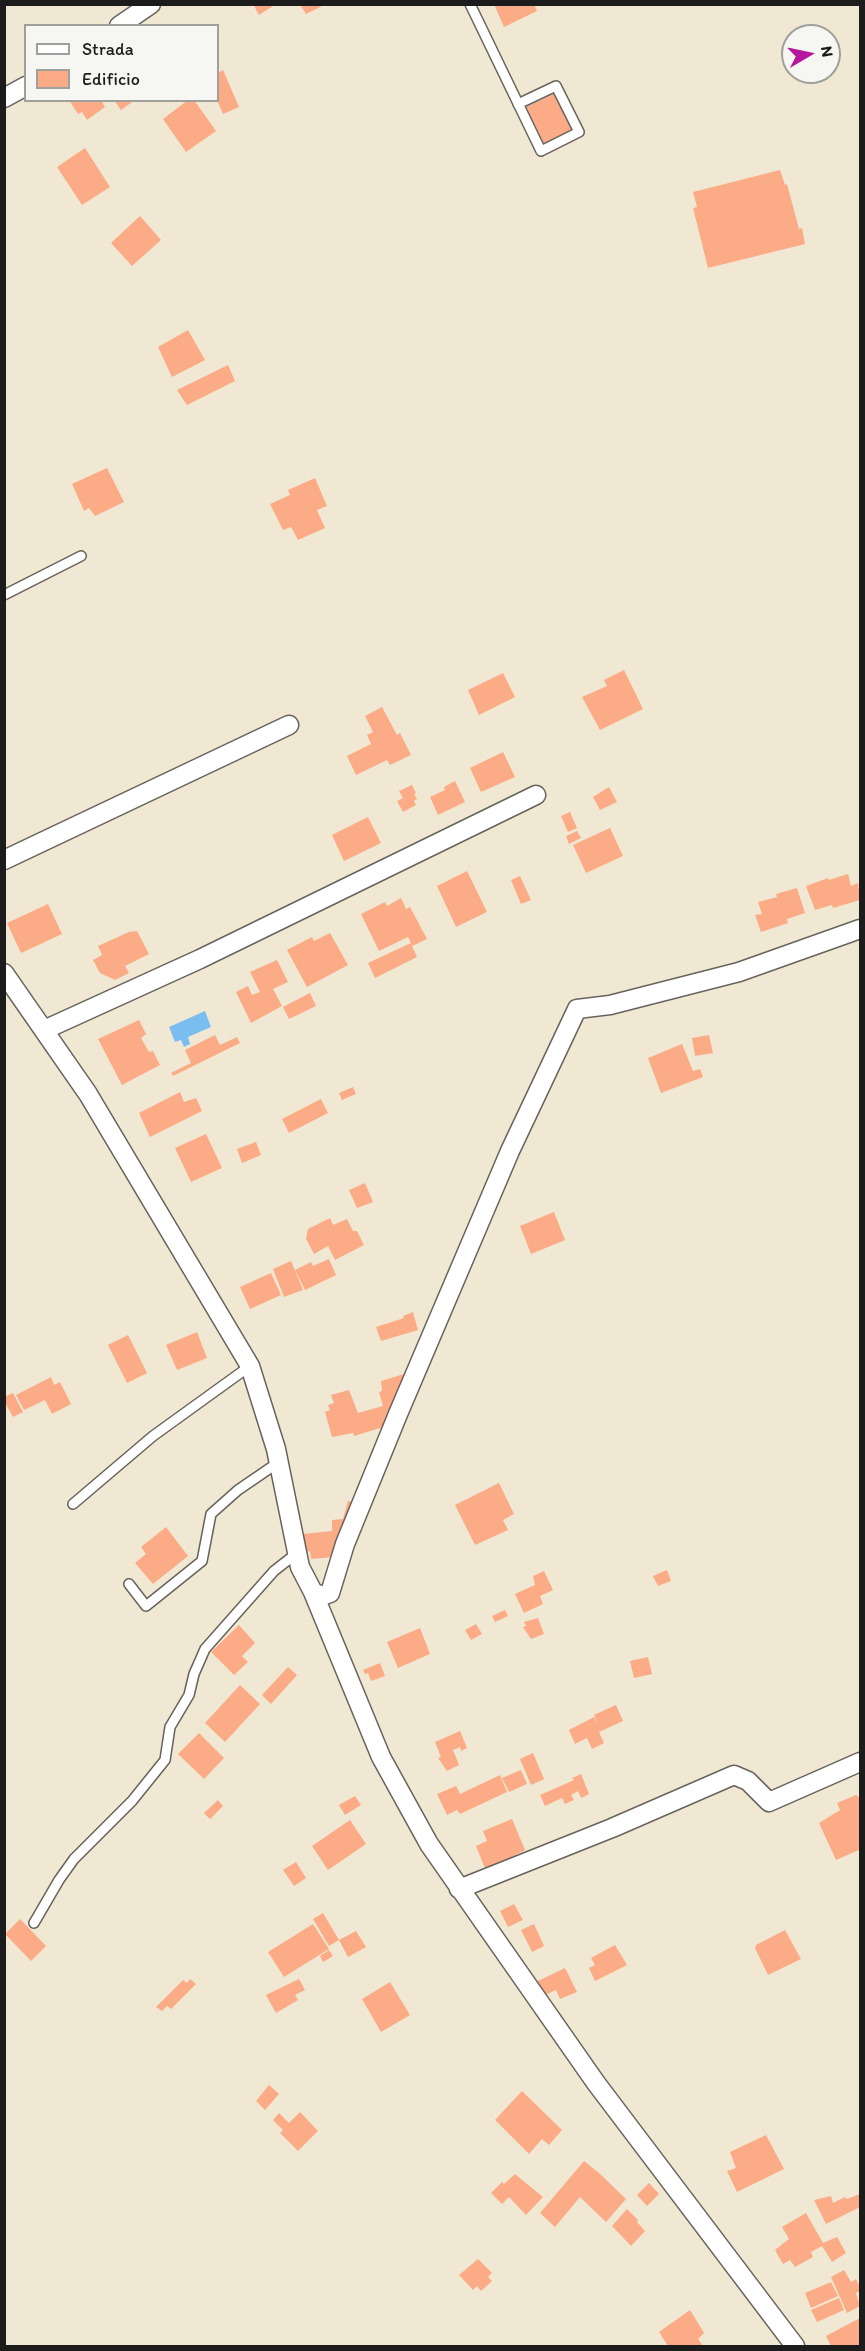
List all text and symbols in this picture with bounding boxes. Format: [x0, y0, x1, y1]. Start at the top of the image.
legend [24, 24, 219, 102]
north arrow [781, 24, 841, 84]
text: Strada [82, 38, 134, 60]
text: N [817, 45, 838, 58]
text: Edificio [82, 68, 140, 90]

